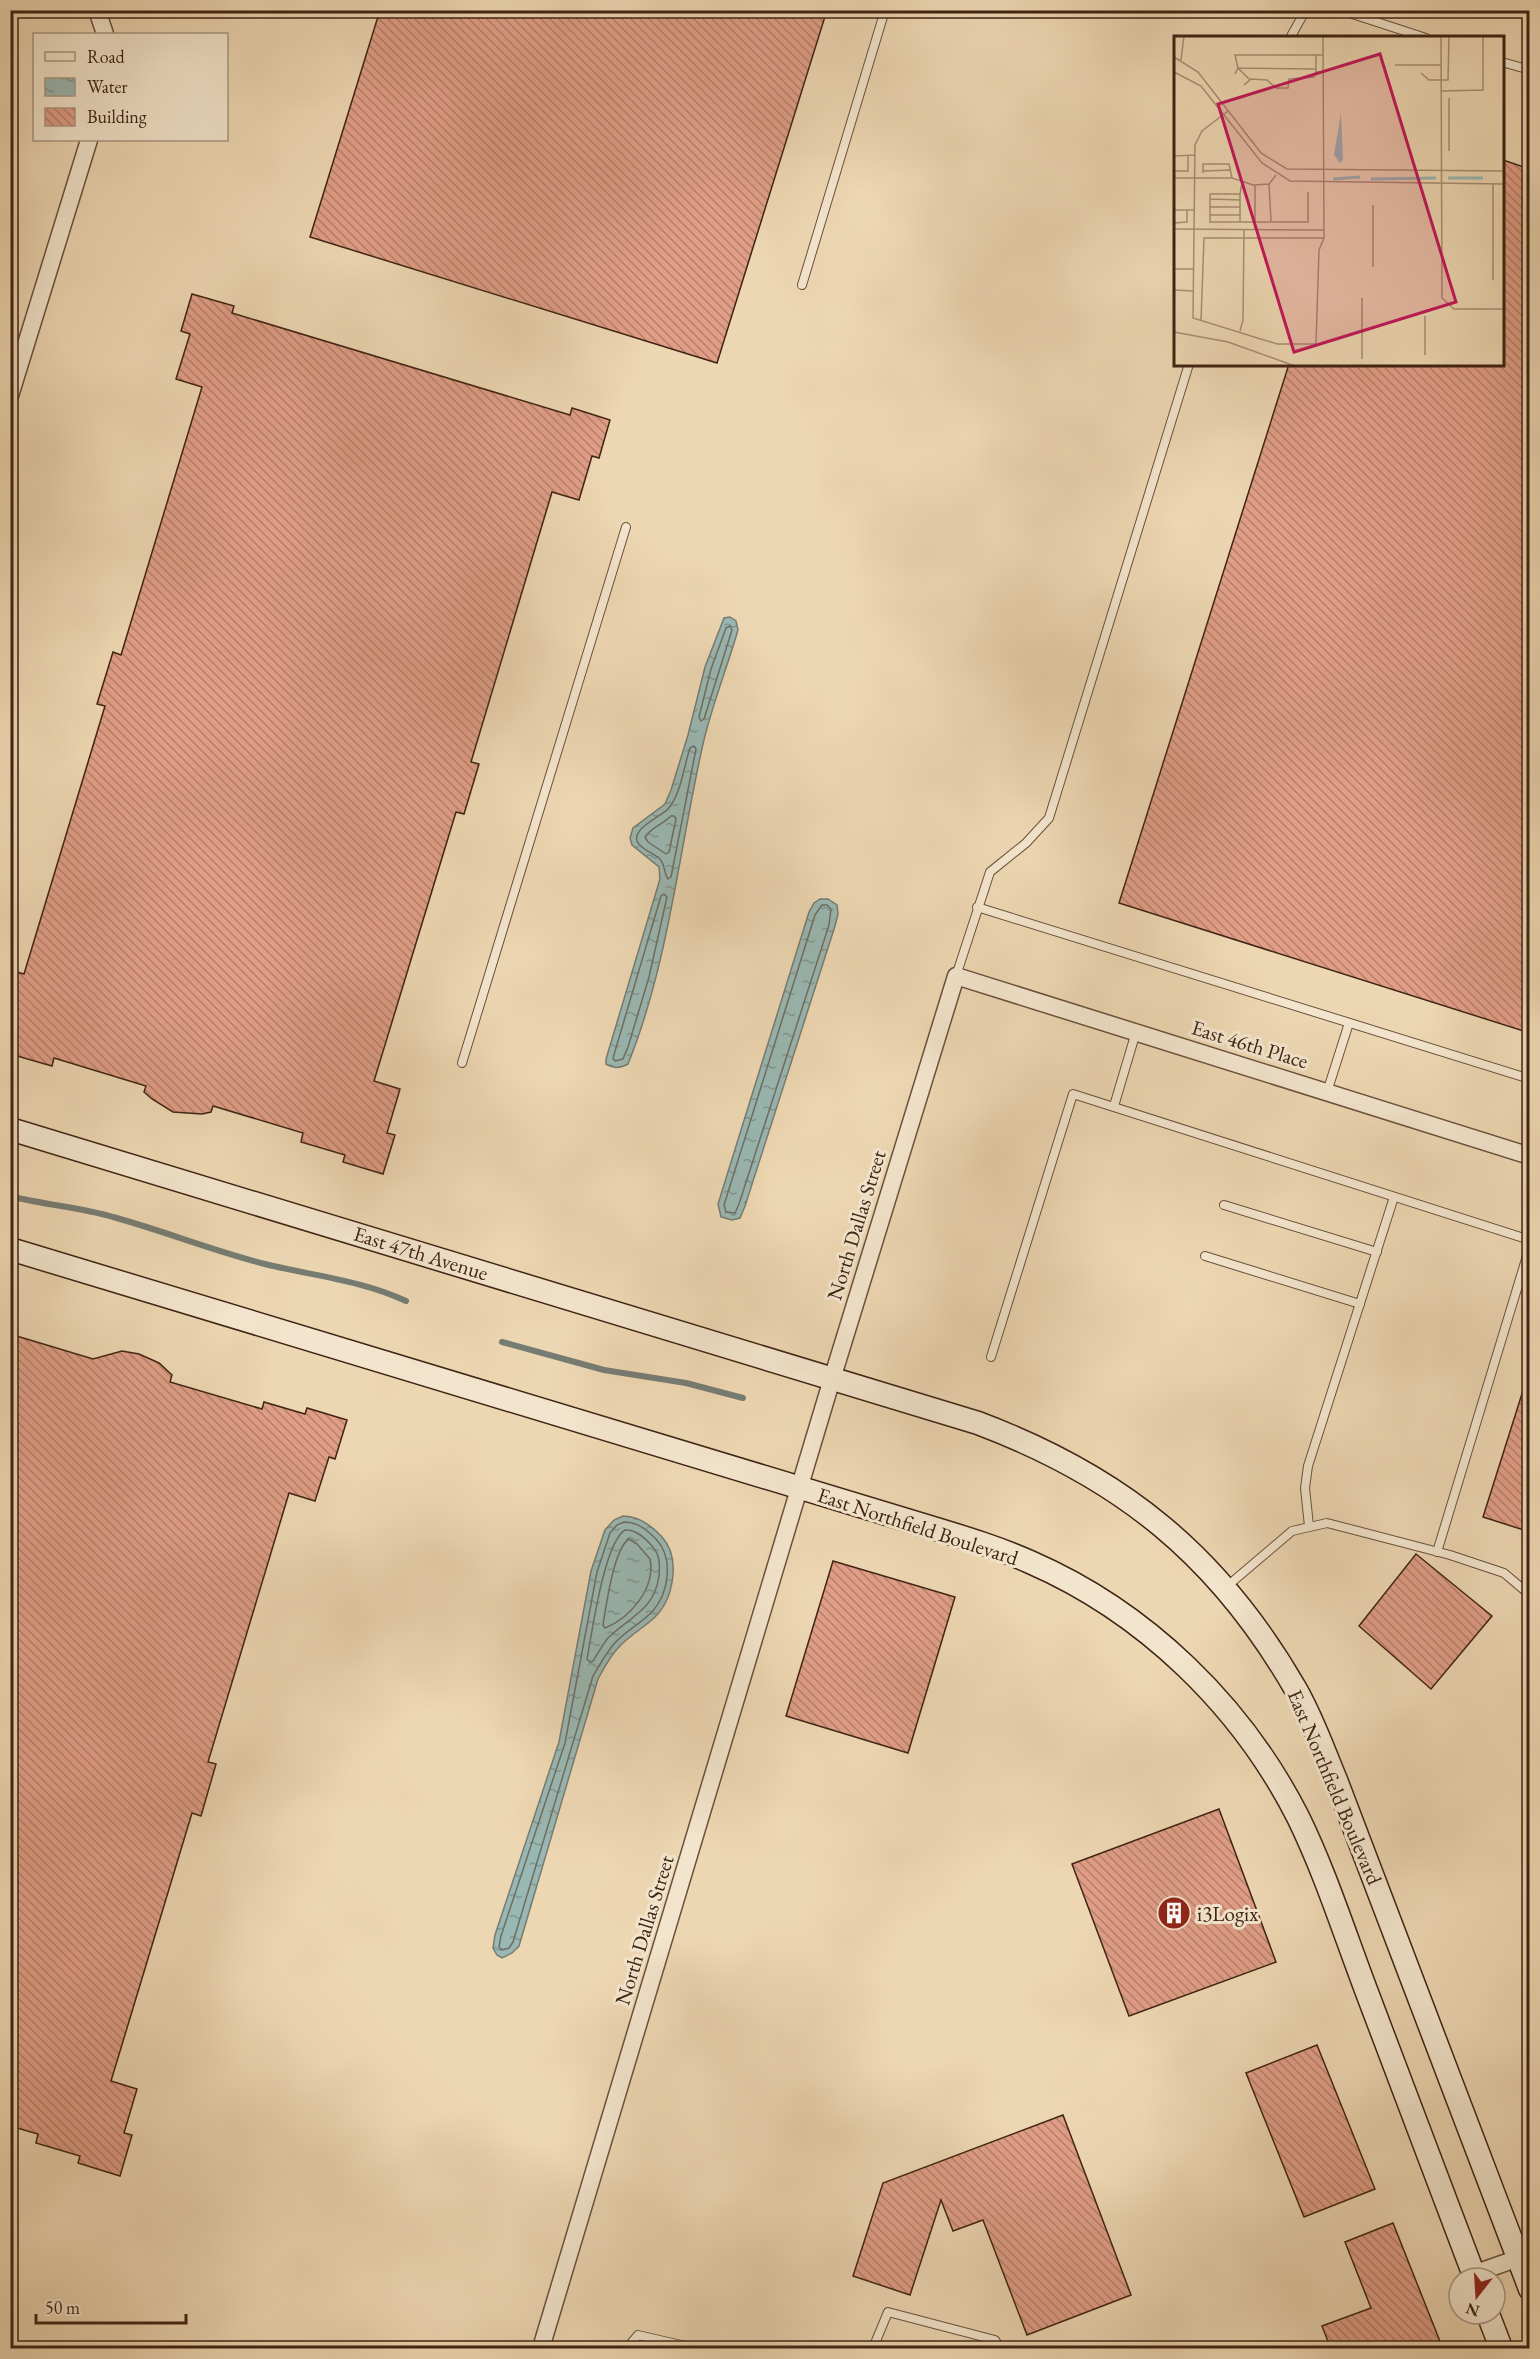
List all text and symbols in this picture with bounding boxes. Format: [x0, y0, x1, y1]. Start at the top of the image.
legend [33, 33, 228, 141]
inset map [1174, 36, 1504, 366]
text: Road [87, 45, 126, 68]
text: Water [87, 75, 128, 98]
text: Building [87, 105, 147, 128]
street label: East 46th Place [1188, 1013, 1312, 1075]
street label: North Dallas Street [820, 1146, 892, 1303]
street label: East 47th Avenue [350, 1220, 492, 1286]
street label: East Northfield Boulevard [814, 1481, 1022, 1571]
street label: East Northfield Boulevard [1282, 1685, 1389, 1889]
street label: North Dallas Street [608, 1851, 680, 2008]
building icon: i3Logix [1156, 1895, 1192, 1931]
place label: i3Logix [1197, 1900, 1258, 1927]
north arrow [1447, 2266, 1507, 2326]
scale bar [36, 2287, 186, 2325]
text: 50 m [45, 2296, 80, 2319]
text: N [1463, 2298, 1482, 2322]

